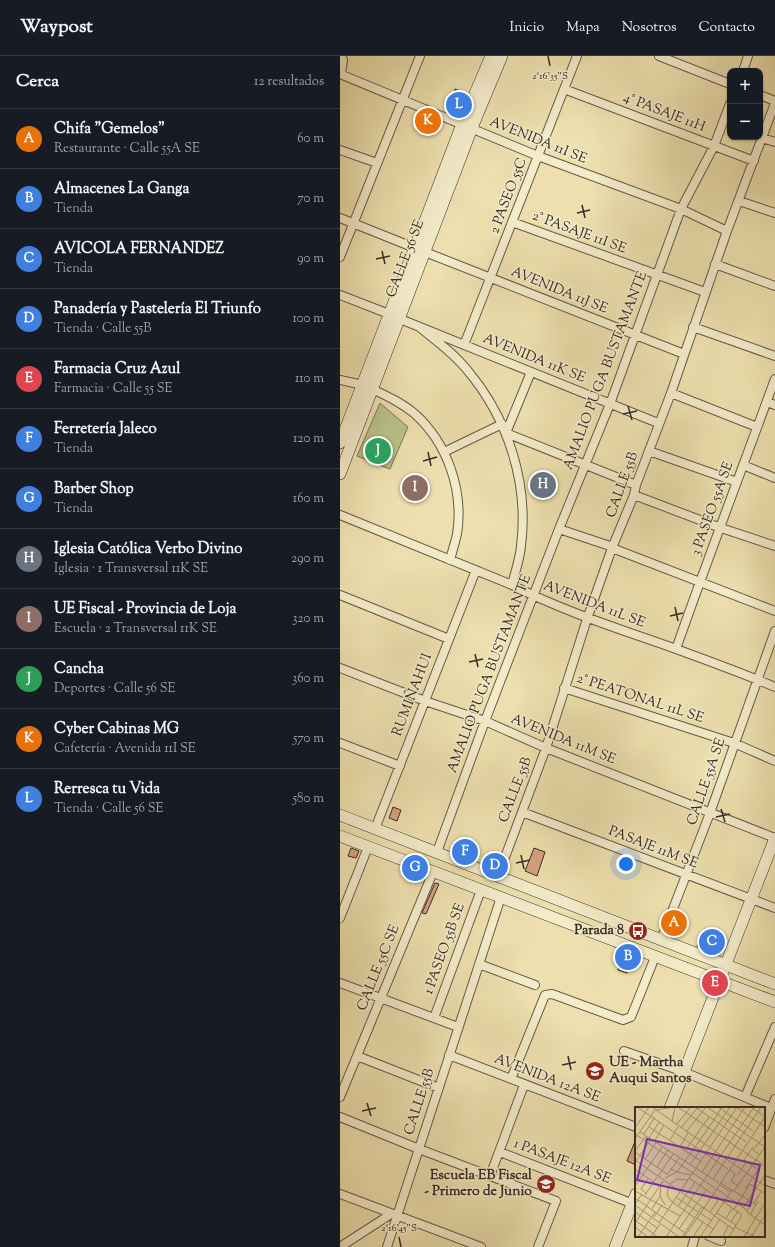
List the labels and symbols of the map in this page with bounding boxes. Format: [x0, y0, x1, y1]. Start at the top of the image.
text: 2°16'35"S [532, 69, 568, 84]
street label: 4° PASAJE 11H [620, 88, 708, 138]
pin: L [446, 90, 472, 120]
pin: K [415, 106, 441, 136]
street label: AVENIDA 11I SE [486, 112, 590, 170]
street label: 2 PASEO 55C [485, 155, 533, 237]
street label: 2° PASAJE 11I SE [529, 207, 630, 260]
street label: CALLE 56 SE [382, 217, 430, 301]
street label: AVENIDA 11J SE [508, 262, 611, 320]
street label: AMALIO PUGA BUSTAMANTE [559, 268, 653, 473]
street label: AVENIDA 11K SE [480, 329, 589, 389]
pin: J [365, 436, 391, 466]
street label: CALLE 55B [602, 449, 644, 521]
street label: 3 PASEO 55A SE [687, 459, 740, 559]
pin: H [530, 470, 556, 500]
pin: I [402, 473, 428, 503]
street label: AMALIO PUGA BUSTAMANTE [443, 571, 537, 776]
street label: AVENIDA 11L SE [540, 576, 648, 634]
street label: RUMIÑAHUI [388, 650, 438, 739]
street label: 2° PEATONAL 11L SE [574, 669, 707, 729]
street label: AVENIDA 11M SE [507, 710, 619, 770]
street label: CALLE 55A SE [683, 735, 731, 828]
street label: CALLE 55B [494, 754, 538, 826]
street label: PASAJE 11M SE [605, 822, 701, 874]
pin: F [452, 837, 478, 867]
pin: D [482, 851, 508, 881]
pin: G [402, 853, 428, 883]
your location [616, 854, 636, 874]
street label: 1 PASEO 55B SE [419, 900, 471, 997]
pin: A [661, 908, 687, 938]
bus stop icon: Parada 8 [627, 920, 649, 942]
street label: CALLE 55C SE [353, 921, 406, 1014]
place label: Parada 8 [574, 921, 624, 941]
pin: C [699, 927, 725, 957]
pin: B [615, 942, 641, 972]
pin: E [702, 968, 728, 998]
street label: AVENIDA 12A SE [491, 1050, 603, 1109]
place label: UE - Martha Auqui Santos [609, 1053, 692, 1089]
school or university icon: UE - Martha Auqui Santos [584, 1060, 606, 1082]
street label: CALLE 55B [400, 1066, 440, 1138]
inset map [635, 1107, 765, 1237]
street label: 1 PASAJE 12A SE [511, 1134, 614, 1190]
place label: Escuela EB Fiscal - Primero de Junio [424, 1166, 532, 1202]
school or university icon: Escuela EB Fiscal - Primero de Junio [535, 1173, 557, 1195]
text: 2°16'45"S [381, 1221, 417, 1236]

